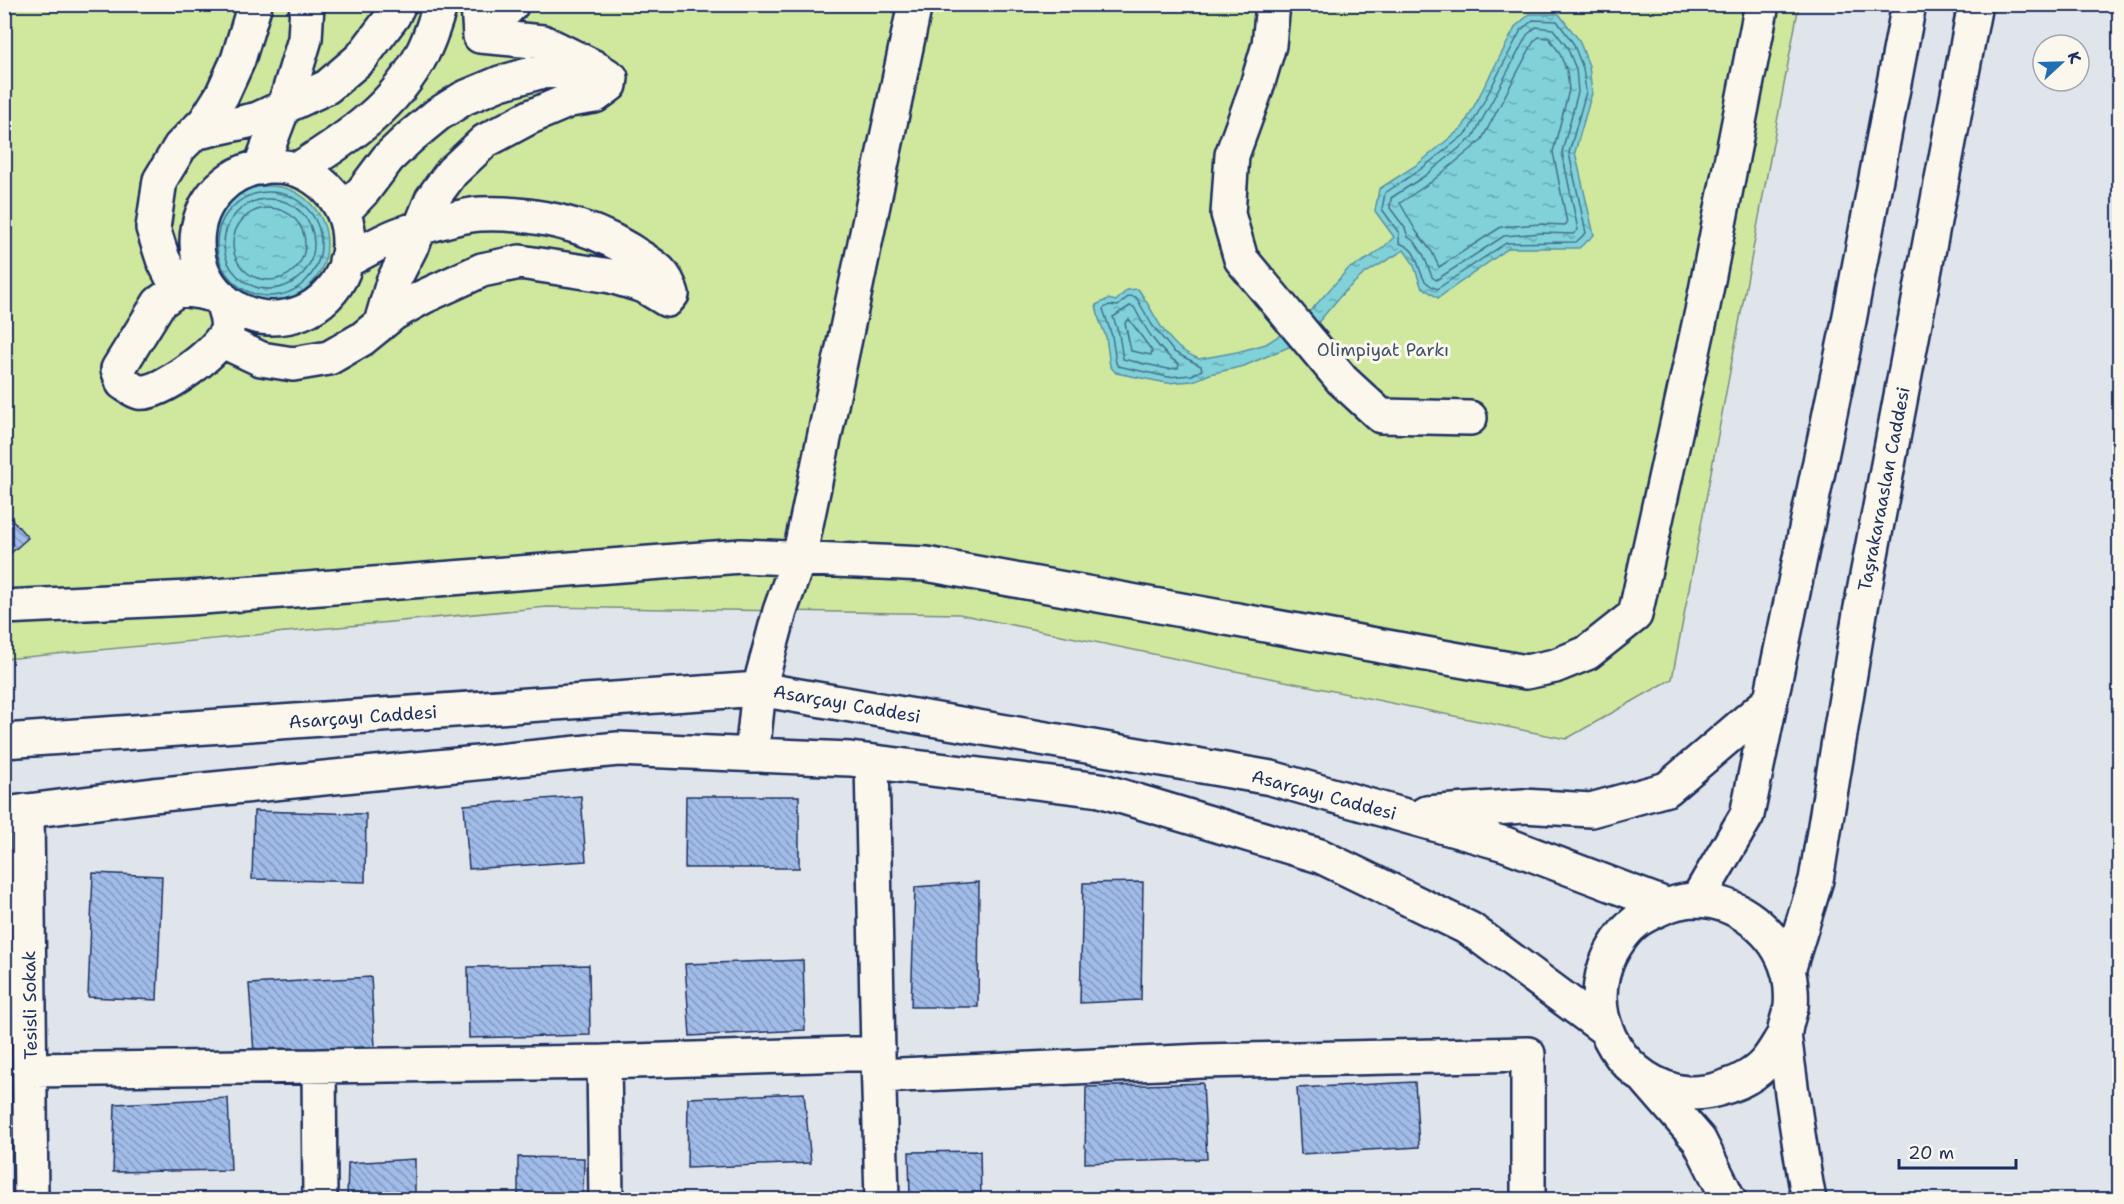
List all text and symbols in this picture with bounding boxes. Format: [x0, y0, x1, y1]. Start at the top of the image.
north arrow [2031, 33, 2091, 93]
text: K [2063, 49, 2086, 67]
park label: Olimpiyat Parkı [1317, 338, 1449, 362]
street label: Taşrakaraaslan Caddesi [1852, 385, 1916, 593]
street label: Asarçayı Caddesi [772, 679, 922, 729]
street label: Asarçayı Caddesi [288, 700, 438, 734]
street label: Asarçayı Caddesi [1249, 764, 1399, 826]
street label: Tesisli Sokak [17, 950, 43, 1060]
scale bar [1899, 1132, 2016, 1170]
text: 20 m [1908, 1141, 1954, 1165]

